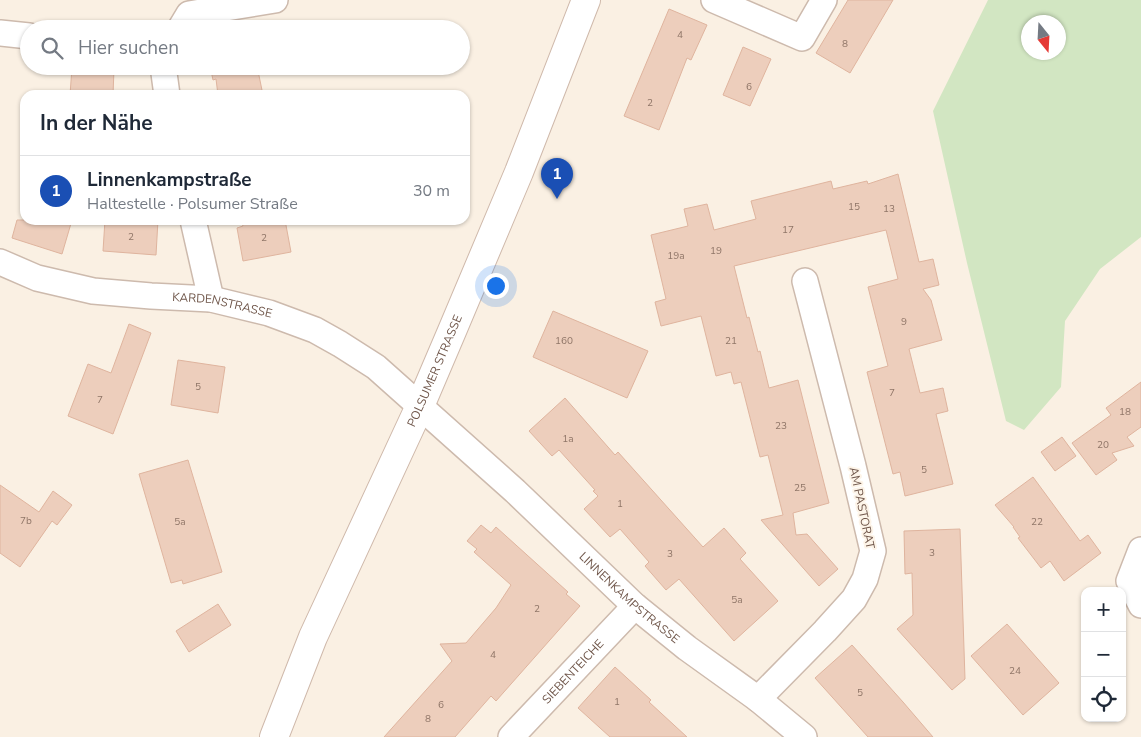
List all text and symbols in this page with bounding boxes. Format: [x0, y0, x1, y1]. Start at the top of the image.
north arrow [1021, 15, 1066, 60]
search box [20, 20, 470, 75]
house number: 4 [677, 28, 683, 42]
icon: search [38, 34, 66, 62]
text: Hier suchen [78, 35, 179, 61]
house number: 8 [842, 37, 848, 51]
house number: 6 [746, 80, 752, 94]
house number: 2 [647, 96, 653, 110]
text: In der Nähe [40, 109, 153, 137]
pin: 1 [541, 158, 573, 199]
text: Linnenkampstraße [87, 167, 252, 193]
text: 1 [51, 180, 61, 202]
text: 30 m [413, 180, 450, 202]
text: Haltestelle · Polsumer Straße [87, 193, 298, 215]
house number: 15 [848, 200, 860, 214]
house number: 13 [883, 202, 895, 216]
house number: 17 [782, 223, 794, 237]
house number: 2 [128, 230, 134, 244]
house number: 2 [261, 231, 267, 245]
house number: 19 [710, 244, 722, 258]
house number: 19a [667, 249, 685, 263]
your location [483, 273, 509, 299]
street label: KARDENSTRASSE [172, 289, 274, 321]
street label: POLSUMER STRASSE [403, 312, 466, 429]
house number: 9 [901, 315, 907, 329]
house number: 160 [555, 334, 573, 348]
house number: 21 [725, 334, 737, 348]
house number: 5 [195, 380, 201, 394]
house number: 7 [889, 386, 895, 400]
house number: 7 [97, 393, 103, 407]
house number: 18 [1119, 405, 1131, 419]
house number: 23 [775, 419, 787, 433]
house number: 1a [562, 432, 574, 446]
house number: 20 [1097, 438, 1109, 452]
house number: 5 [921, 463, 927, 477]
street label: AM PASTORAT [845, 465, 879, 551]
house number: 25 [794, 481, 806, 495]
house number: 1 [617, 497, 623, 511]
house number: 7b [20, 514, 32, 528]
house number: 5a [174, 515, 186, 529]
house number: 22 [1031, 515, 1043, 529]
house number: 3 [929, 546, 935, 560]
house number: 3 [667, 547, 673, 561]
street label: LINNENKAMPSTRASSE [576, 549, 683, 647]
map controls [1081, 587, 1126, 722]
button: + [1081, 587, 1126, 632]
house number: 5a [731, 593, 743, 607]
house number: 2 [534, 602, 540, 616]
button: − [1081, 632, 1126, 677]
street label: SIEBENTEICHE [539, 636, 607, 707]
house number: 4 [490, 648, 496, 662]
house number: 24 [1009, 664, 1021, 678]
button: locate [1081, 677, 1126, 722]
house number: 5 [857, 686, 863, 700]
house number: 1 [614, 695, 620, 709]
house number: 6 [438, 698, 444, 712]
house number: 8 [425, 712, 431, 726]

